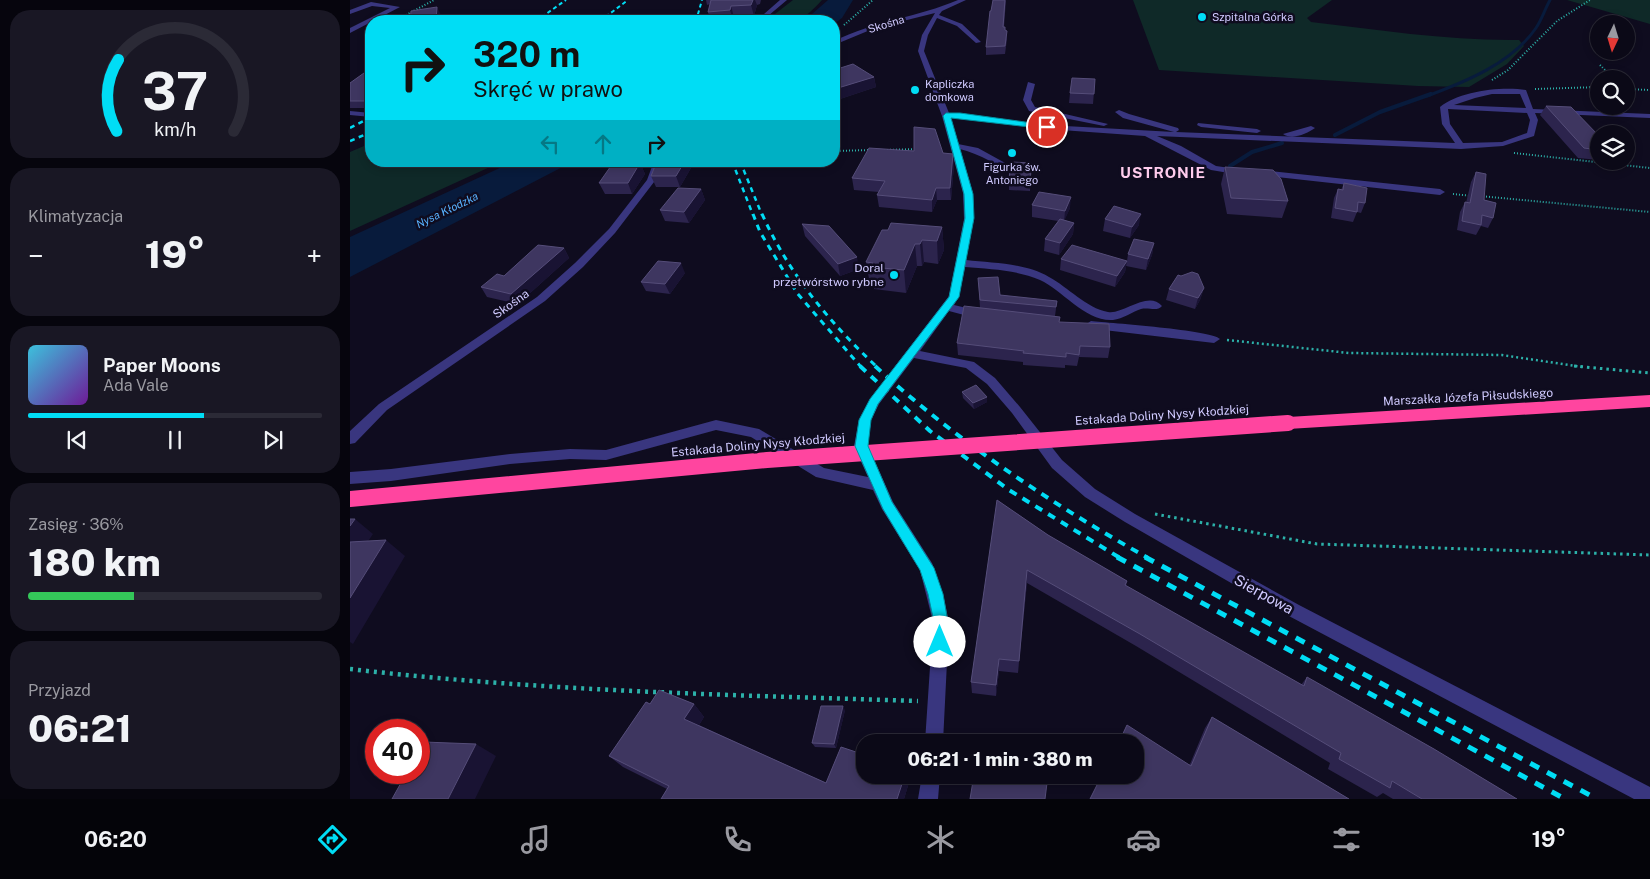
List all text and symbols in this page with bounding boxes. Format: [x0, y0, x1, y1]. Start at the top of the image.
marker: Szpitalna Górka [1196, 11, 1208, 23]
place label: Szpitalna Górka [1212, 11, 1293, 23]
street label: Skośna [866, 13, 906, 35]
north arrow [1590, 15, 1635, 60]
map controls [1590, 15, 1635, 170]
text: 320 m [473, 34, 580, 75]
icon: right [390, 35, 455, 100]
text: 37 [142, 61, 208, 122]
button: search [1590, 70, 1635, 115]
text: Skręć w prawo [473, 76, 623, 102]
place label: Kapliczka domkowa [925, 78, 974, 103]
marker: Kapliczka domkowa [909, 84, 921, 96]
pin [1026, 106, 1068, 148]
icon: arrive [1033, 113, 1061, 141]
text: km/h [154, 119, 196, 140]
button: layers [1590, 125, 1635, 170]
icon: left [536, 130, 564, 158]
icon: ahead [589, 130, 617, 158]
icon: right [642, 130, 670, 158]
marker: Figurka św. Antoniego [1006, 147, 1018, 159]
place label: Figurka św. Antoniego [983, 161, 1041, 186]
district label: USTRONIE [1120, 164, 1206, 181]
water label: Nysa Kłodzka [414, 190, 480, 230]
text: Klimatyzacja [28, 207, 123, 226]
text: 19° [145, 232, 205, 277]
text: − [28, 239, 44, 272]
text: + [306, 239, 322, 272]
place label: Doral przetwórstwo rybne [773, 261, 884, 289]
marker: Doral przetwórstwo rybne [888, 269, 900, 281]
street label: Skośna [490, 287, 532, 321]
text: Paper Moons [103, 354, 221, 376]
text: Ada Vale [103, 376, 168, 395]
street label: Marszałka Józefa Piłsudskiego [1383, 386, 1554, 408]
street label: Estakada Doliny Nysy Kłodzkiej [1075, 402, 1249, 428]
icon: previous [63, 426, 91, 454]
icon: pause [161, 426, 189, 454]
icon: next [259, 426, 287, 454]
street label: Estakada Doliny Nysy Kłodzkiej [671, 430, 845, 460]
text: Zasięg · 36% [28, 515, 124, 534]
text: 180 km [28, 540, 161, 585]
street label: Sierpowa [1231, 571, 1297, 617]
position arrow [913, 615, 965, 667]
text: Przyjazd [28, 681, 91, 700]
text: 06:21 [28, 706, 132, 751]
speed limit sign: 40 [365, 719, 430, 784]
text: 06:21 · 1 min · 380 m [907, 748, 1093, 770]
icon: directions [315, 822, 350, 857]
icon: music [518, 822, 553, 857]
icon: phone [720, 822, 755, 857]
icon: climate [923, 822, 958, 857]
icon: car [1126, 822, 1161, 857]
icon: filters [1329, 822, 1364, 857]
text: 06:20 [84, 826, 147, 852]
text: 19° [1532, 826, 1566, 852]

